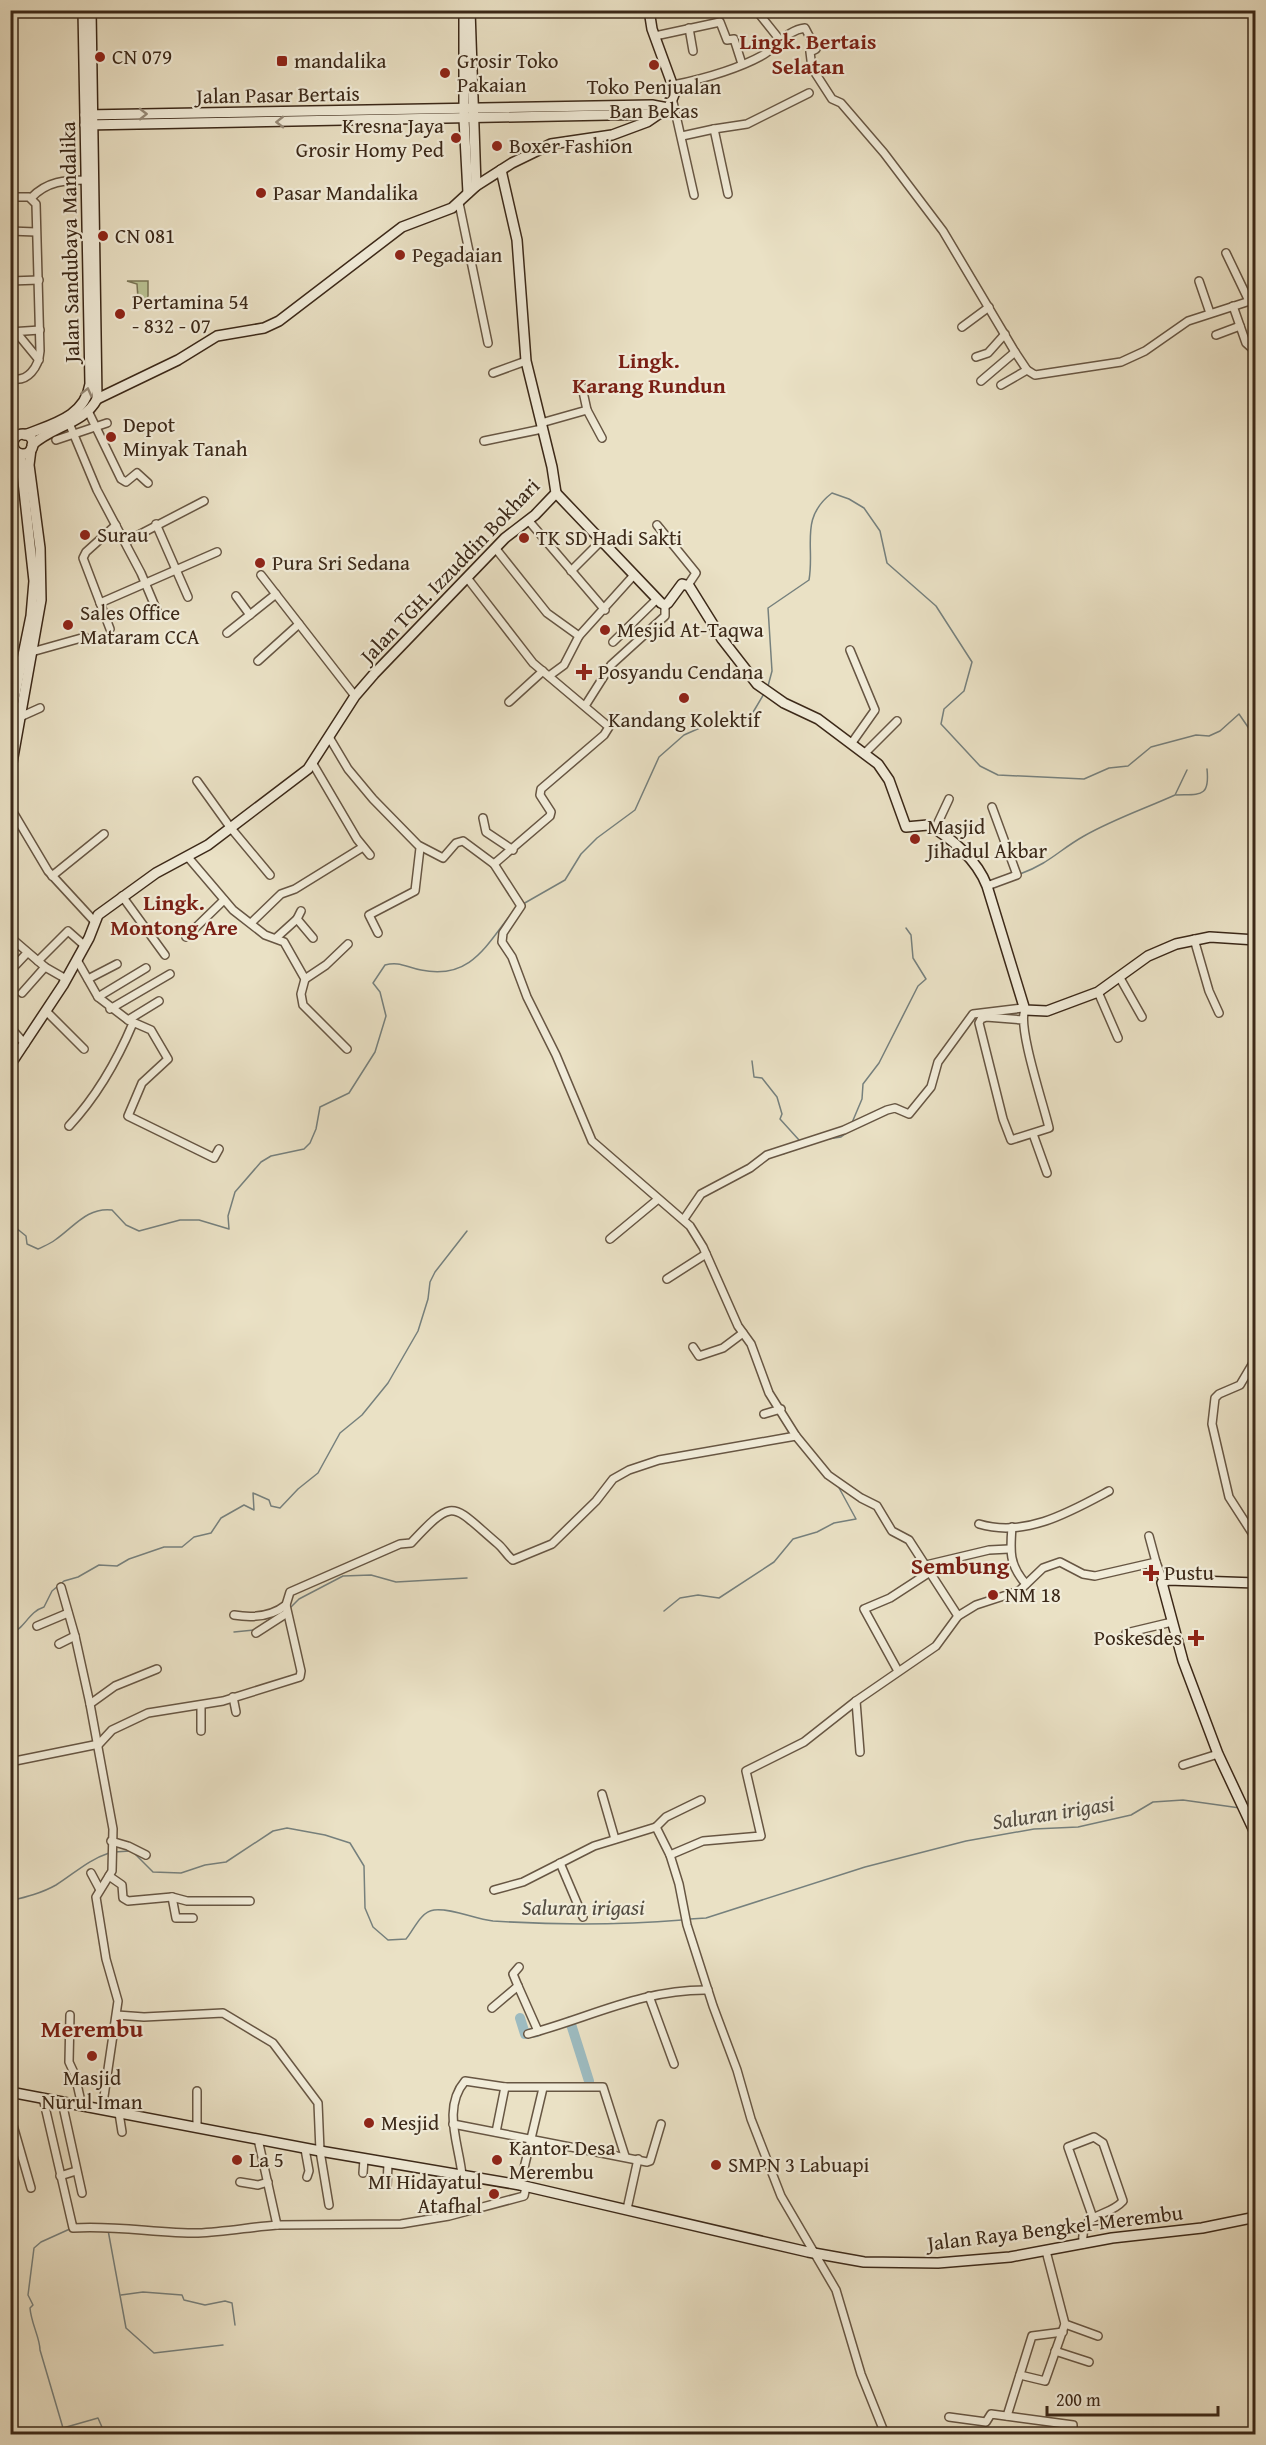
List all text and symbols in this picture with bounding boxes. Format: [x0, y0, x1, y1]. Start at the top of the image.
district label: Lingk. Bertais Selatan [740, 25, 876, 82]
place label: CN 079 [112, 41, 172, 72]
place label: mandalika [294, 45, 386, 76]
place label: Grosir Toko Pakaian [457, 45, 559, 100]
marker: CN 079 [93, 50, 107, 64]
marker: mandalika [275, 54, 289, 68]
marker: Toko Penjualan Ban Bekas [647, 58, 661, 72]
marker: Grosir Toko Pakaian [438, 66, 452, 80]
place label: Toko Penjualan Ban Bekas [587, 71, 722, 126]
street label: Jalan Pasar Bertais [193, 78, 360, 111]
one-way arrow [139, 108, 148, 121]
place label: Kresna Jaya Grosir Homy Ped [296, 110, 445, 165]
one-way arrow [275, 116, 284, 128]
street label: Jalan Sandubaya Mandalika [52, 121, 87, 366]
place label: Boxer Fashion [509, 130, 633, 161]
marker: Kresna Jaya Grosir Homy Ped [449, 131, 463, 145]
marker: Boxer Fashion [490, 139, 504, 153]
place label: Pasar Mandalika [273, 177, 418, 208]
marker: Pasar Mandalika [254, 186, 268, 200]
place label: CN 081 [115, 220, 175, 251]
marker: CN 081 [96, 229, 110, 243]
place label: Pegadaian [412, 239, 502, 270]
marker: Pegadaian [393, 248, 407, 262]
place label: Pertamina 54 - 832 - 07 [132, 286, 249, 341]
marker: Pertamina 54 - 832 - 07 [113, 307, 127, 321]
district label: Lingk. Karang Rundun [572, 344, 726, 401]
one-way arrow [80, 387, 93, 397]
place label: Depot Minyak Tanah [123, 409, 248, 464]
marker: Depot Minyak Tanah [104, 430, 118, 444]
street label: Jalan TGH. Izzuddin Bokhari [351, 471, 547, 672]
place label: Surau [97, 519, 149, 550]
place label: TK SD Hadi Sakti [536, 522, 682, 553]
marker: Surau [78, 528, 92, 542]
marker: TK SD Hadi Sakti [517, 531, 531, 545]
place label: Pura Sri Sedana [272, 547, 410, 578]
marker: Pura Sri Sedana [253, 556, 267, 570]
place label: Sales Office Mataram CCA [80, 597, 200, 652]
place label: Mesjid At-Taqwa [617, 614, 764, 645]
marker: Sales Office Mataram CCA [61, 618, 75, 632]
marker: Mesjid At-Taqwa [598, 623, 612, 637]
place label: Posyandu Cendana [598, 656, 763, 687]
marker: Posyandu Cendana [575, 663, 593, 681]
marker: Kandang Kolektif [677, 691, 691, 705]
place label: Kandang Kolektif [608, 704, 762, 735]
place label: Masjid Jihadul Akbar [924, 811, 1048, 866]
marker: Masjid Jihadul Akbar [908, 832, 922, 846]
district label: Lingk. Montong Are [110, 886, 238, 943]
district label: Sembung [911, 1548, 1010, 1583]
place label: Pustu [1164, 1557, 1214, 1588]
marker: Pustu [1142, 1564, 1160, 1582]
place label: NM 18 [1005, 1579, 1061, 1610]
marker: NM 18 [986, 1588, 1000, 1602]
place label: Poskesdes [1094, 1622, 1182, 1653]
marker: Poskesdes [1187, 1629, 1205, 1647]
water label: Saluran irigasi [990, 1787, 1117, 1837]
water label: Saluran irigasi [521, 1891, 645, 1923]
district label: Merembu [41, 2011, 143, 2046]
marker: Masjid Nurul Iman [85, 2049, 99, 2063]
place label: Masjid Nurul Iman [42, 2062, 143, 2117]
place label: Mesjid [381, 2107, 440, 2138]
marker: Mesjid [362, 2116, 376, 2130]
place label: Kantor Desa Merembu [509, 2132, 615, 2187]
place label: La 5 [249, 2144, 284, 2175]
place label: SMPN 3 Labuapi [728, 2149, 869, 2180]
marker: La 5 [230, 2153, 244, 2167]
marker: Kantor Desa Merembu [490, 2153, 504, 2167]
marker: SMPN 3 Labuapi [709, 2158, 723, 2172]
place label: MI Hidayatul Atafhal [368, 2166, 482, 2221]
marker: MI Hidayatul Atafhal [487, 2187, 501, 2201]
street label: Jalan Raya Bengkel-Merembu [922, 2196, 1185, 2259]
scale bar [1047, 2379, 1218, 2417]
text: 200 m [1056, 2386, 1101, 2413]

